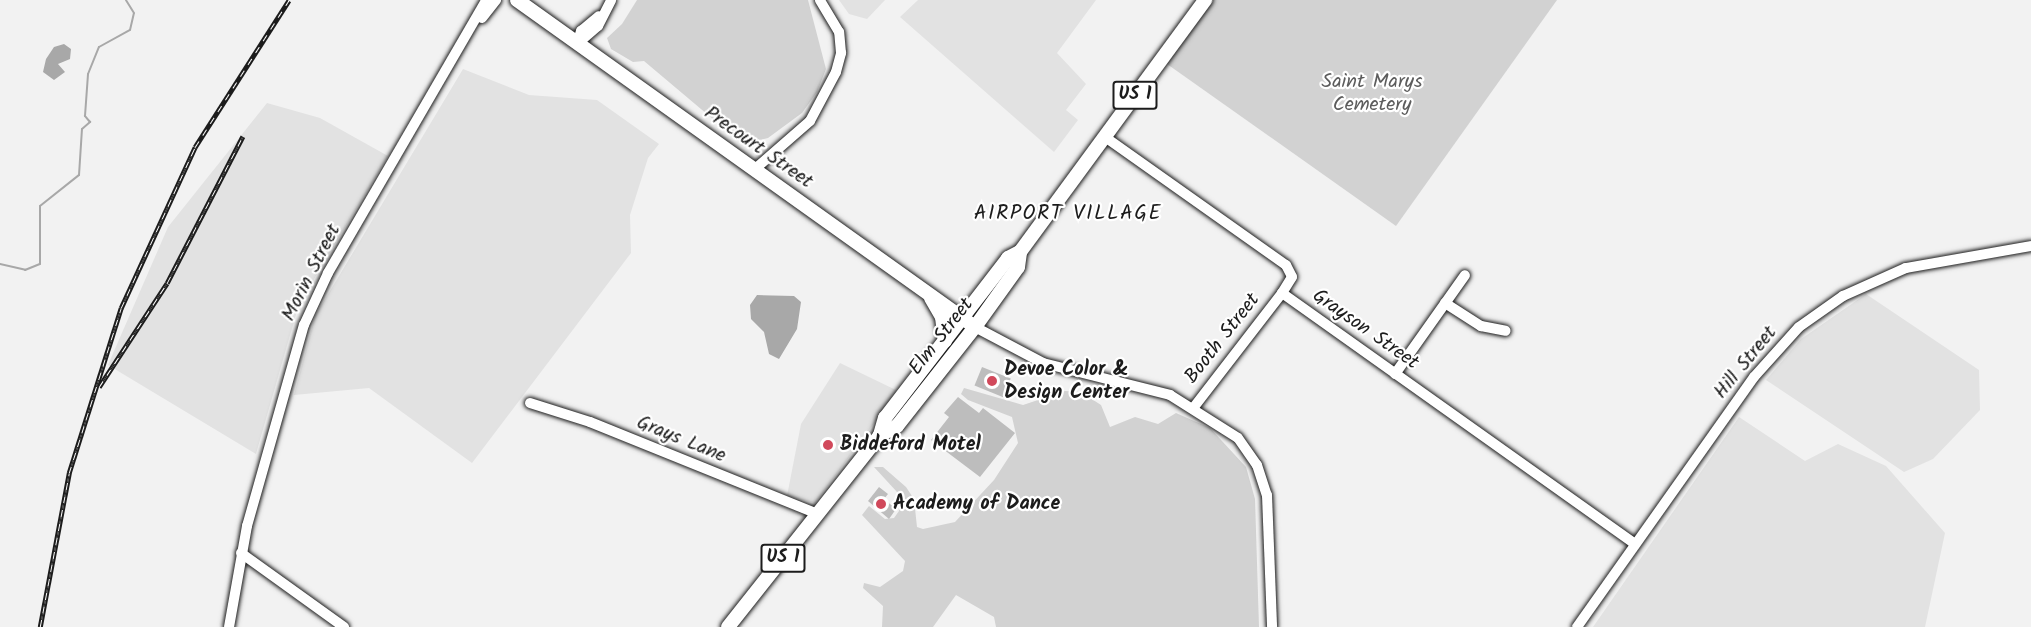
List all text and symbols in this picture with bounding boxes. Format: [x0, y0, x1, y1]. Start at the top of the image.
park label: Saint Marys Cemetery [1322, 71, 1422, 118]
road number: US 1 [1111, 80, 1159, 110]
street label: Precourt Street [699, 102, 817, 194]
district label: AIRPORT VILLAGE [974, 201, 1162, 227]
street label: Morin Street [277, 220, 347, 326]
street label: Grayson Street [1307, 284, 1423, 376]
street label: Booth Street [1180, 289, 1266, 389]
street label: Elm Street [904, 294, 980, 380]
street label: Hill Street [1709, 322, 1783, 404]
place label: Devoe Color & Design Center [1004, 358, 1129, 405]
marker: Devoe Color & Design Center [985, 374, 999, 388]
street label: Grays Lane [633, 411, 729, 469]
place label: Biddeford Motel [840, 433, 981, 457]
marker: Biddeford Motel [821, 438, 835, 452]
place label: Academy of Dance [893, 492, 1060, 516]
marker: Academy of Dance [874, 497, 888, 511]
road number: US 1 [759, 543, 807, 573]

